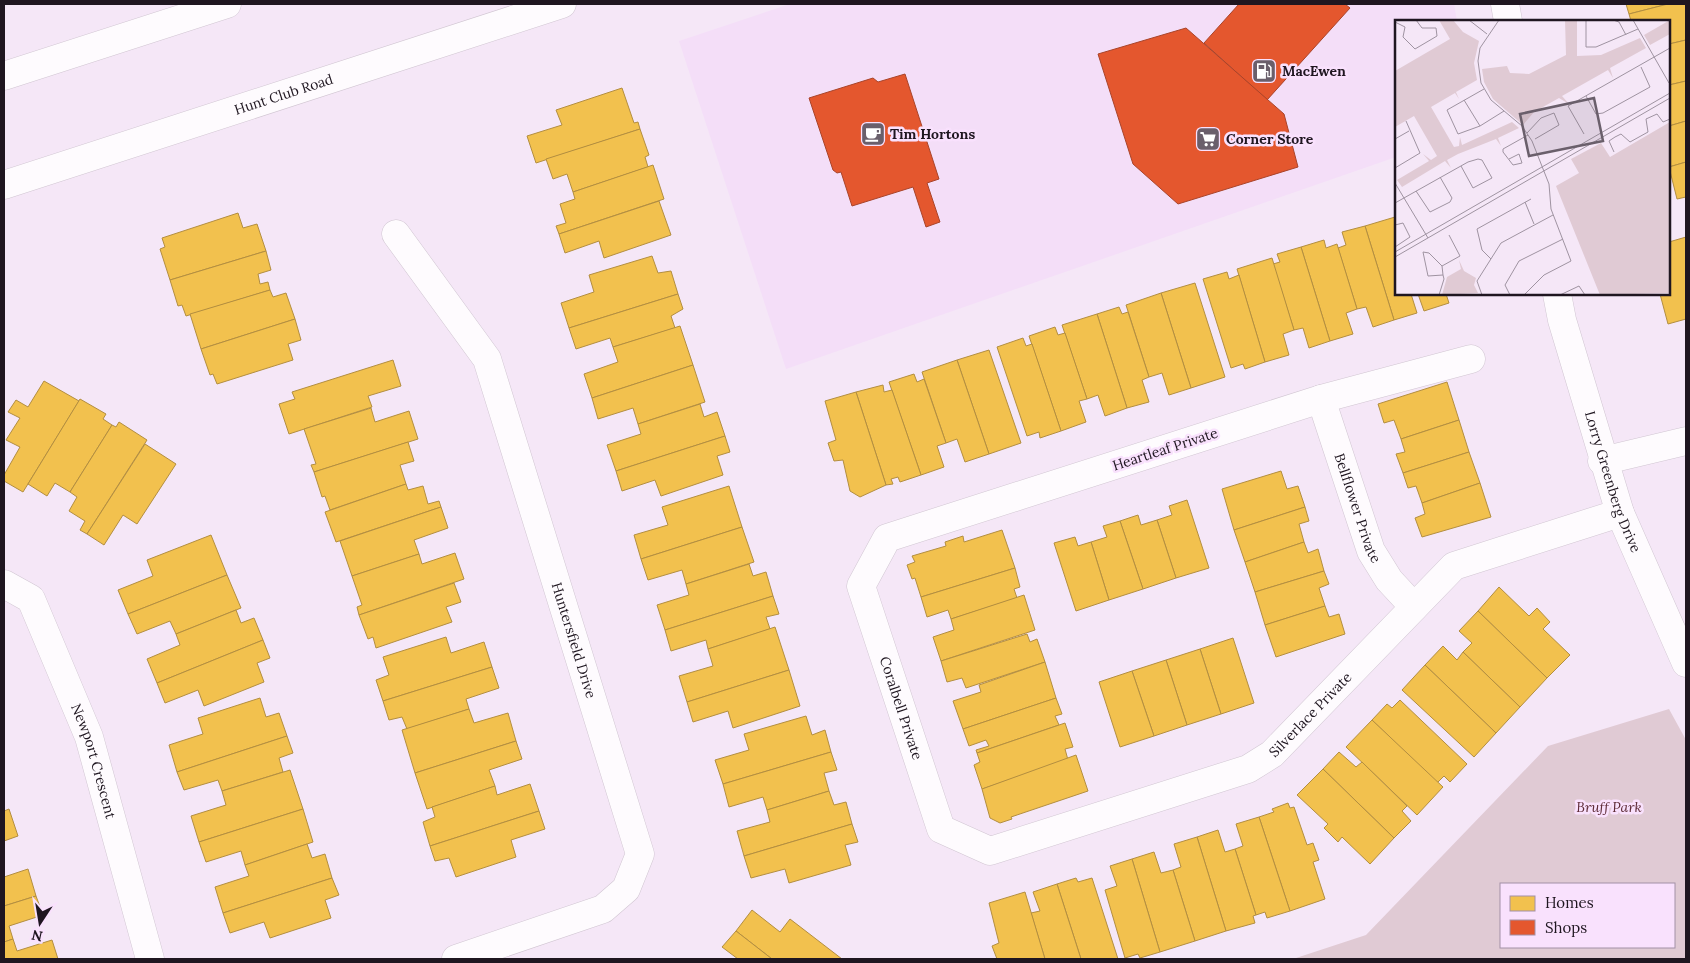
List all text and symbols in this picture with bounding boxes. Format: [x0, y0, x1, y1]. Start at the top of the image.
inset map [1395, 20, 1670, 295]
fuel station icon: MacEwen [1251, 58, 1277, 84]
place label: MacEwen [1282, 62, 1346, 80]
street label: Hunt Club Road [232, 70, 335, 119]
cafe icon: Tim Hortons [860, 121, 886, 147]
place label: Tim Hortons [890, 125, 975, 143]
supermarket icon: Corner Store [1195, 126, 1221, 152]
place label: Corner Store [1226, 130, 1314, 148]
street label: Lorry Greenberg Drive [1581, 409, 1645, 556]
street label: Heartleaf Private [1110, 423, 1220, 474]
street label: Bellflower Private [1330, 451, 1385, 567]
street label: Huntersfield Drive [548, 580, 600, 701]
street label: Coralbell Private [876, 654, 927, 762]
street label: Silverlace Private [1265, 668, 1356, 761]
street label: Newport Crescent [67, 701, 120, 821]
park label: Bruff Park [1576, 798, 1642, 816]
legend [1500, 883, 1675, 948]
text: Homes [1545, 893, 1594, 912]
north arrow [15, 898, 65, 948]
text: Shops [1545, 918, 1587, 937]
text: N [30, 926, 44, 946]

